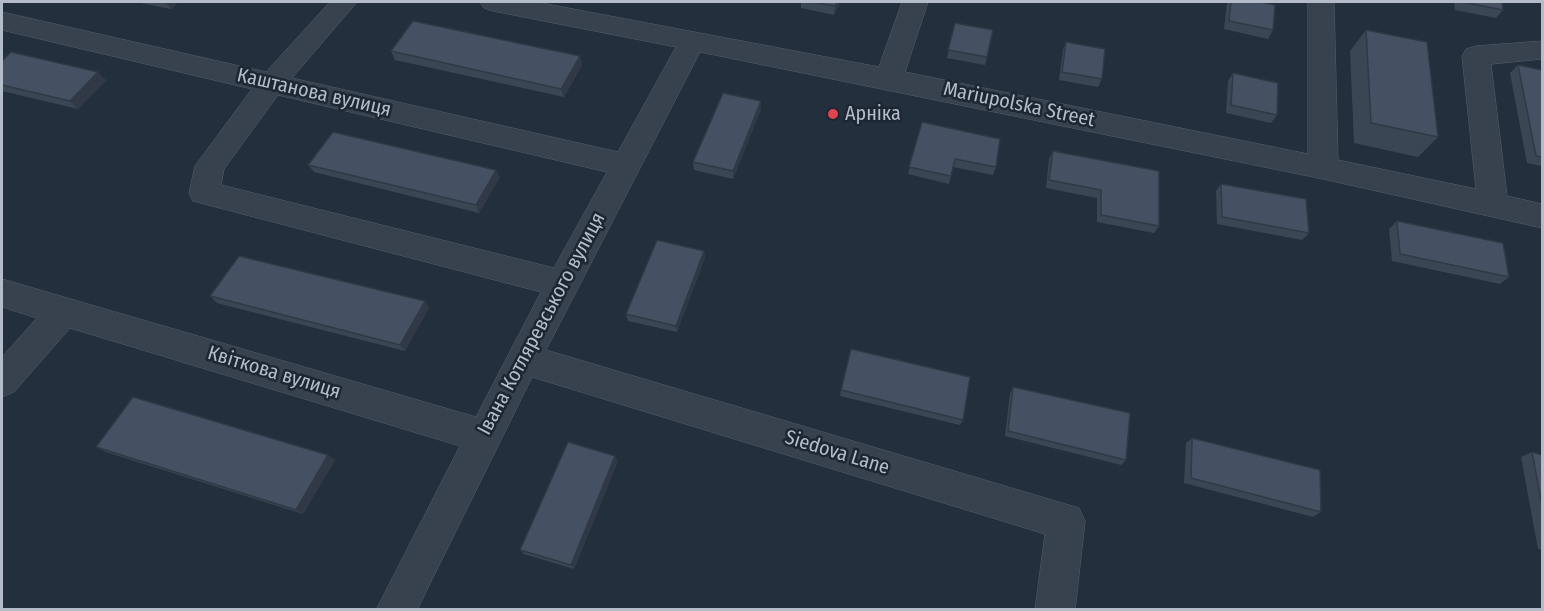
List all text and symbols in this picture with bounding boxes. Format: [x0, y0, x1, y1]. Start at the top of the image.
street label: Каштанова вулиця [235, 64, 393, 122]
street label: Mariupolska Street [941, 77, 1097, 133]
place label: Арніка [845, 102, 901, 126]
marker: Арніка [826, 107, 840, 121]
street label: Івана Котляревського вулиця [473, 209, 611, 439]
street label: Квіткова вулиця [205, 341, 343, 405]
street label: Siedova Lane [782, 426, 892, 480]

